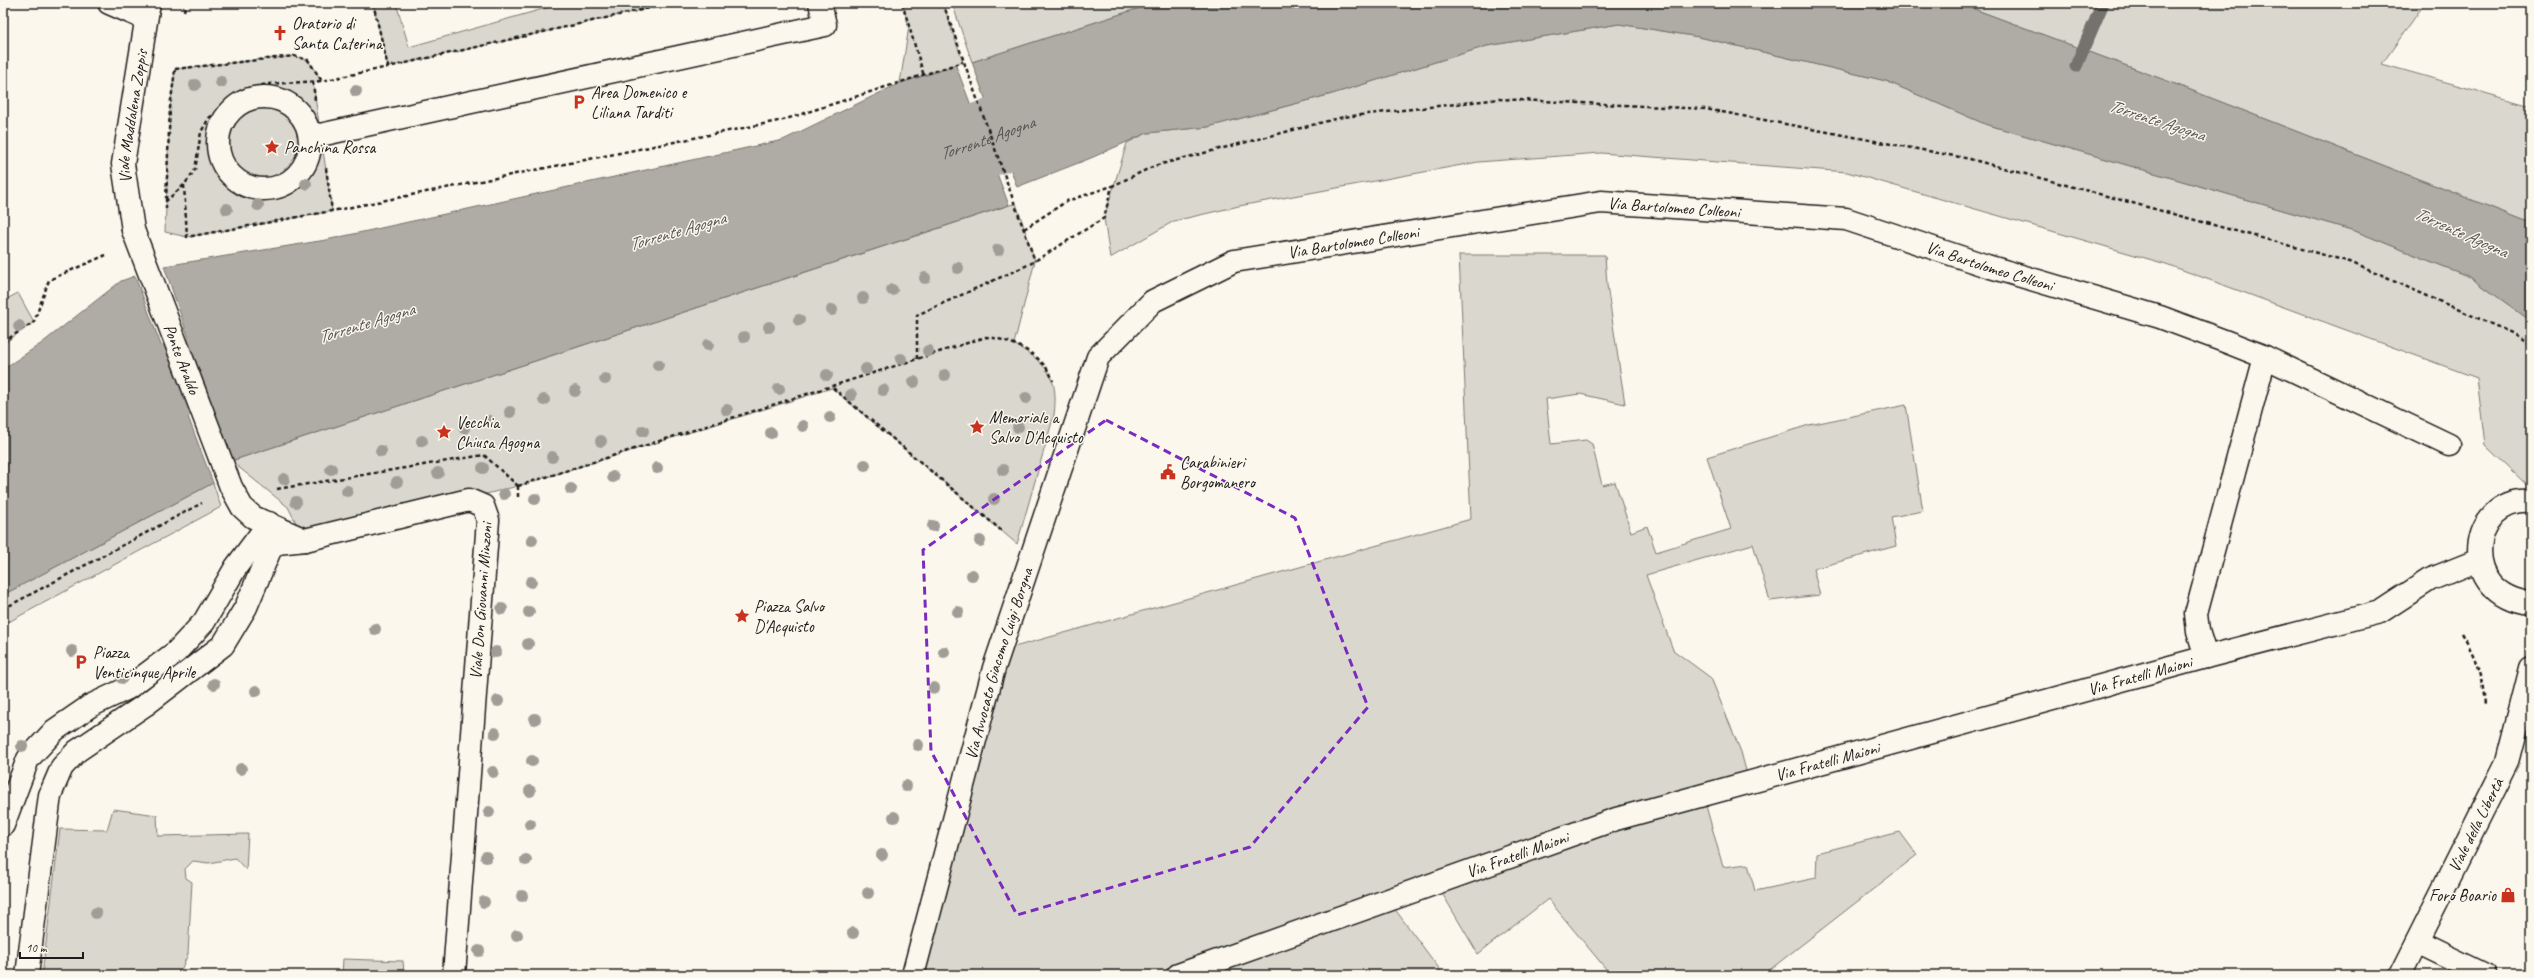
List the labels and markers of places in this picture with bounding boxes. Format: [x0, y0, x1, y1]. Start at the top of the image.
place label: Oratorio di Santa Caterina [292, 13, 384, 54]
church icon: Oratorio di Santa Caterina [271, 24, 289, 42]
place label: Area Domenico e Liliana Tarditi [591, 82, 688, 123]
parking icon: Area Domenico e Liliana Tarditi [570, 93, 588, 111]
place label: Panchina Rossa [284, 137, 376, 158]
place icon: Panchina Rossa [263, 138, 281, 156]
place label: Memoriale a Salvo D'Acquisto [989, 407, 1084, 448]
place label: Vecchia Chiusa Agogna [456, 412, 541, 453]
place icon: Memoriale a Salvo D'Acquisto [968, 418, 986, 436]
place icon: Vecchia Chiusa Agogna [435, 423, 453, 441]
place label: Carabinieri Borgomanero [1180, 452, 1257, 493]
public building icon: Carabinieri Borgomanero [1159, 463, 1177, 481]
place label: Piazza Salvo D'Acquisto [754, 596, 826, 637]
place icon: Piazza Salvo D'Acquisto [733, 607, 751, 625]
place label: Piazza Venticinque Aprile [93, 642, 196, 683]
parking icon: Piazza Venticinque Aprile [72, 653, 90, 671]
place label: Foro Boario [2429, 885, 2497, 906]
shop icon: Foro Boario [2499, 886, 2517, 904]

